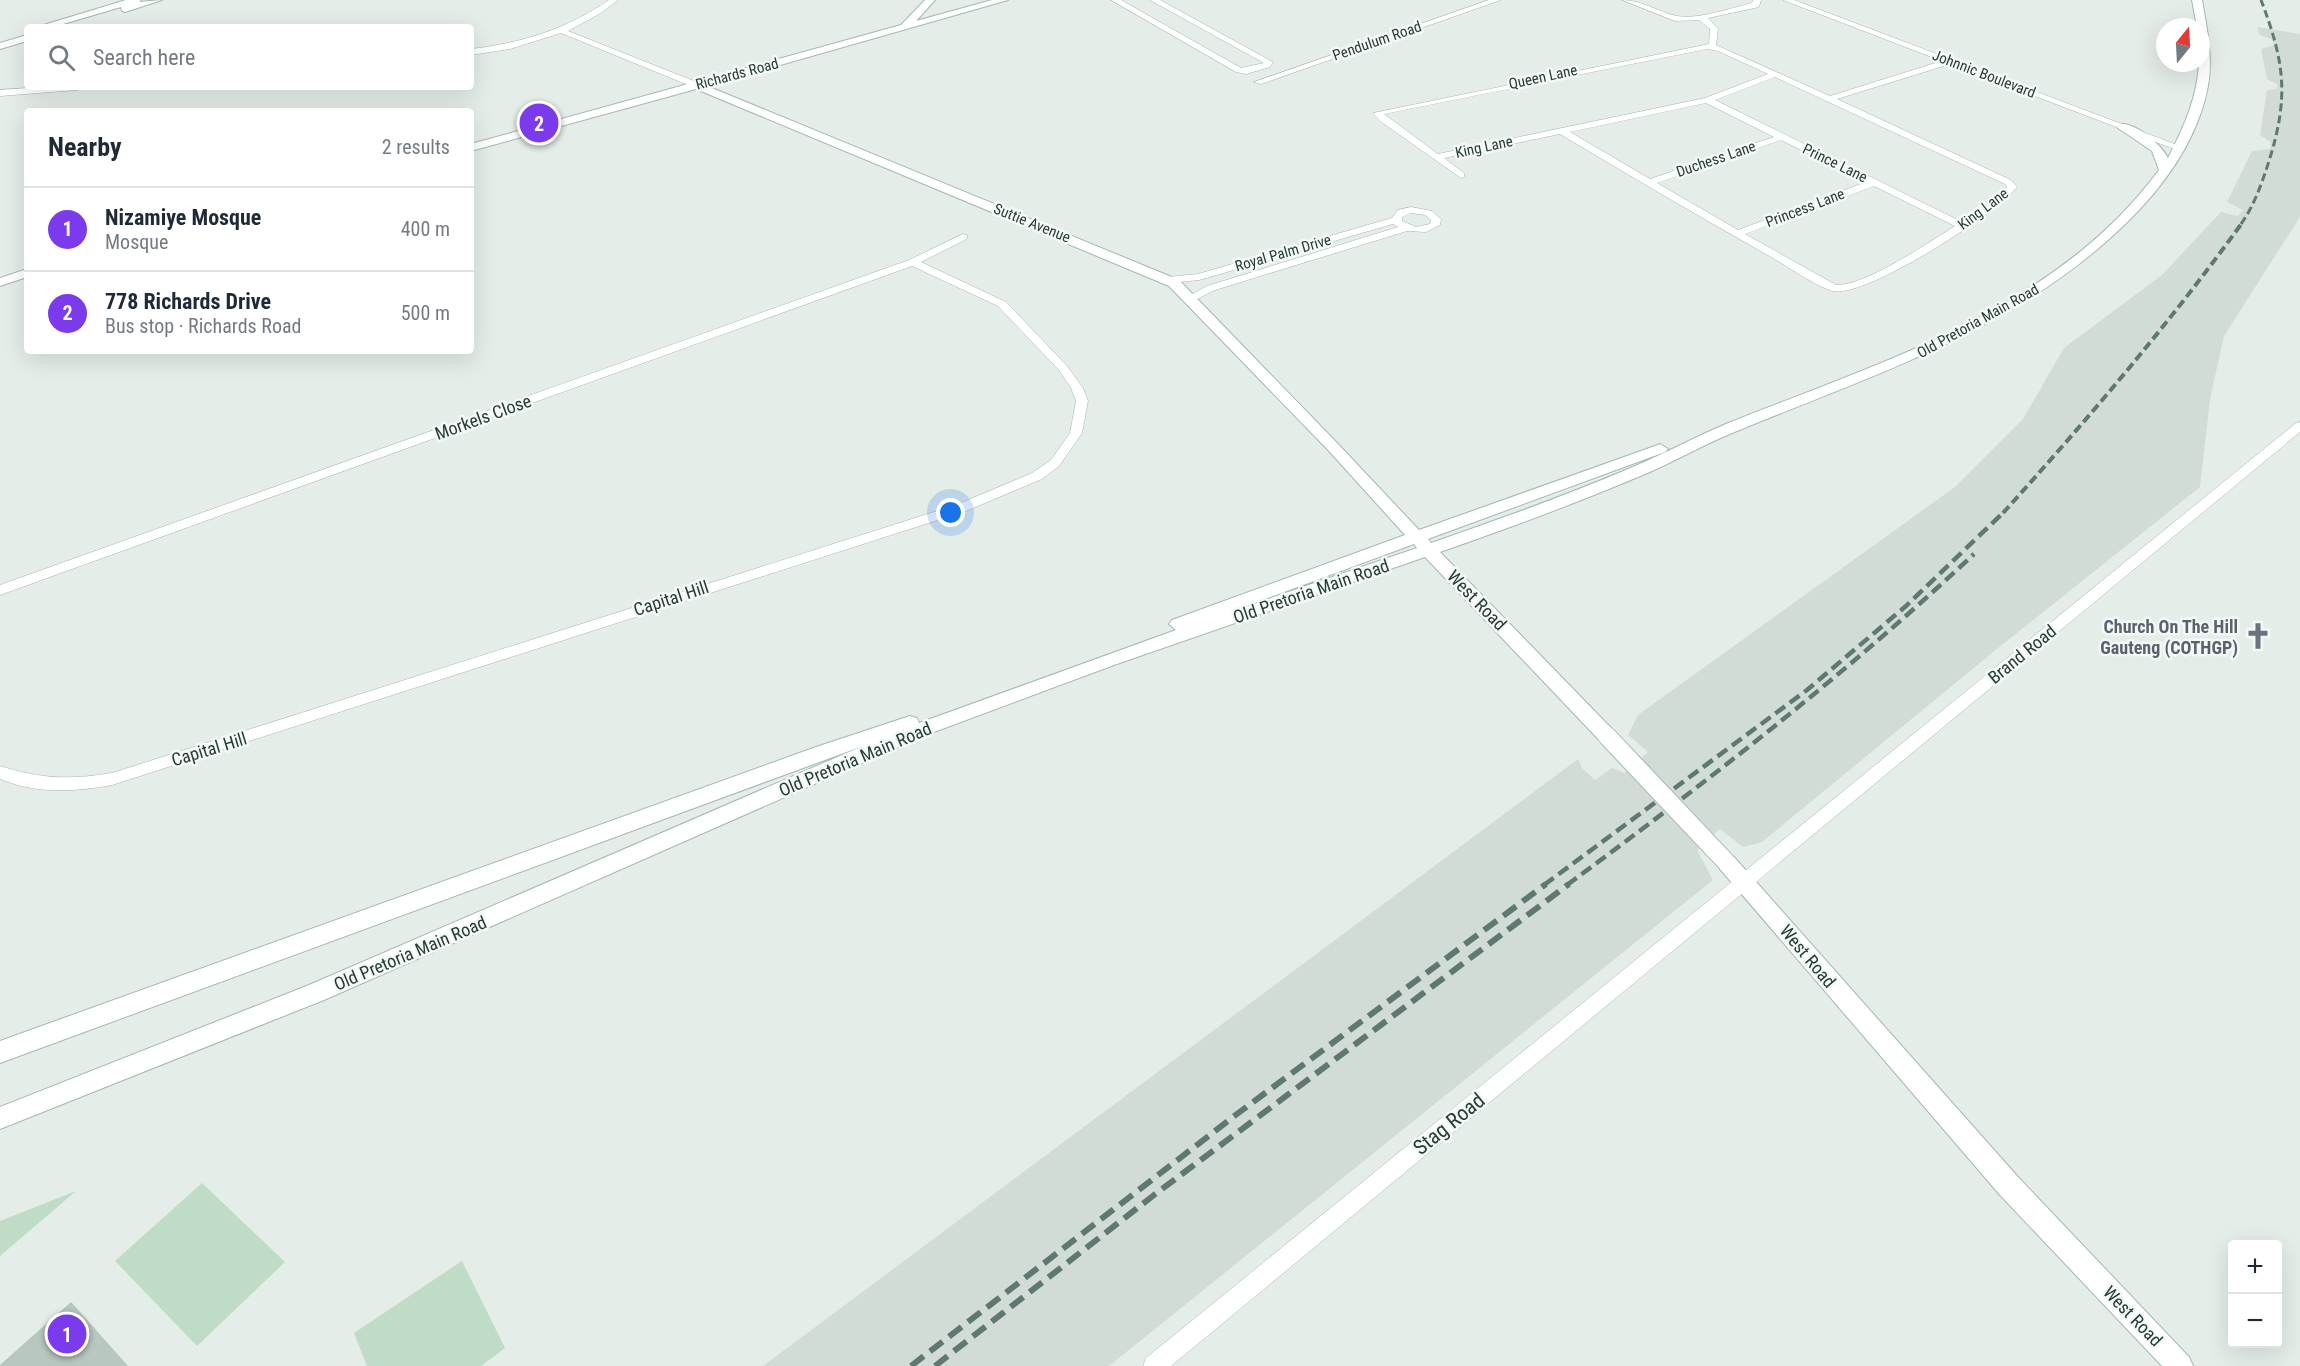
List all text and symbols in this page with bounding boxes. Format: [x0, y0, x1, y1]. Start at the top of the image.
street label: Pendulum Road [1330, 17, 1424, 65]
north arrow [2156, 18, 2210, 72]
search box [24, 24, 474, 90]
icon: search [45, 41, 78, 74]
text: Search here [93, 45, 195, 70]
street label: Johnnic Boulevard [1930, 46, 2038, 102]
street label: Richards Road [694, 54, 780, 94]
street label: Queen Lane [1507, 61, 1579, 93]
pin: 2 [520, 100, 558, 146]
text: Nearby [48, 132, 122, 162]
street label: King Lane [1454, 132, 1514, 162]
text: 2 results [382, 135, 450, 159]
street label: Duchess Lane [1674, 137, 1758, 181]
street label: Prince Lane [1800, 140, 1870, 186]
street label: King Lane [1954, 184, 2012, 234]
street label: Princess Lane [1763, 185, 1847, 231]
street label: Suttie Avenue [991, 199, 1073, 247]
text: Nizamiye Mosque [105, 205, 261, 230]
text: 1 [62, 217, 73, 241]
text: 400 m [401, 217, 450, 241]
text: Mosque [105, 230, 168, 254]
street label: Royal Palm Drive [1233, 231, 1333, 275]
street label: Old Pretoria Main Road [1914, 280, 2042, 362]
text: 778 Richards Drive [105, 289, 271, 314]
text: 2 [62, 301, 73, 325]
text: 500 m [401, 301, 450, 325]
text: Bus stop · Richards Road [105, 314, 301, 338]
street label: Morkels Close [432, 390, 534, 444]
your location [936, 498, 965, 527]
street label: Old Pretoria Main Road [1230, 554, 1392, 628]
street label: West Road [1443, 565, 1511, 635]
street label: Capital Hill [631, 576, 711, 620]
place label: Church On The Hill Gauteng (COTHGP) [2100, 616, 2238, 659]
street label: Brand Road [1984, 620, 2060, 688]
church icon: Church On The Hill Gauteng (COTHGP) [2243, 621, 2273, 651]
street label: Old Pretoria Main Road [776, 717, 934, 801]
street label: Capital Hill [169, 728, 249, 770]
street label: Old Pretoria Main Road [331, 911, 489, 995]
street label: West Road [1776, 920, 1840, 992]
street label: Stag Road [1409, 1088, 1489, 1160]
map controls [2228, 1240, 2282, 1348]
button: + [2228, 1240, 2282, 1294]
street label: West Road [2099, 1281, 2167, 1351]
button: − [2228, 1294, 2282, 1348]
pin: 1 [48, 1312, 86, 1356]

